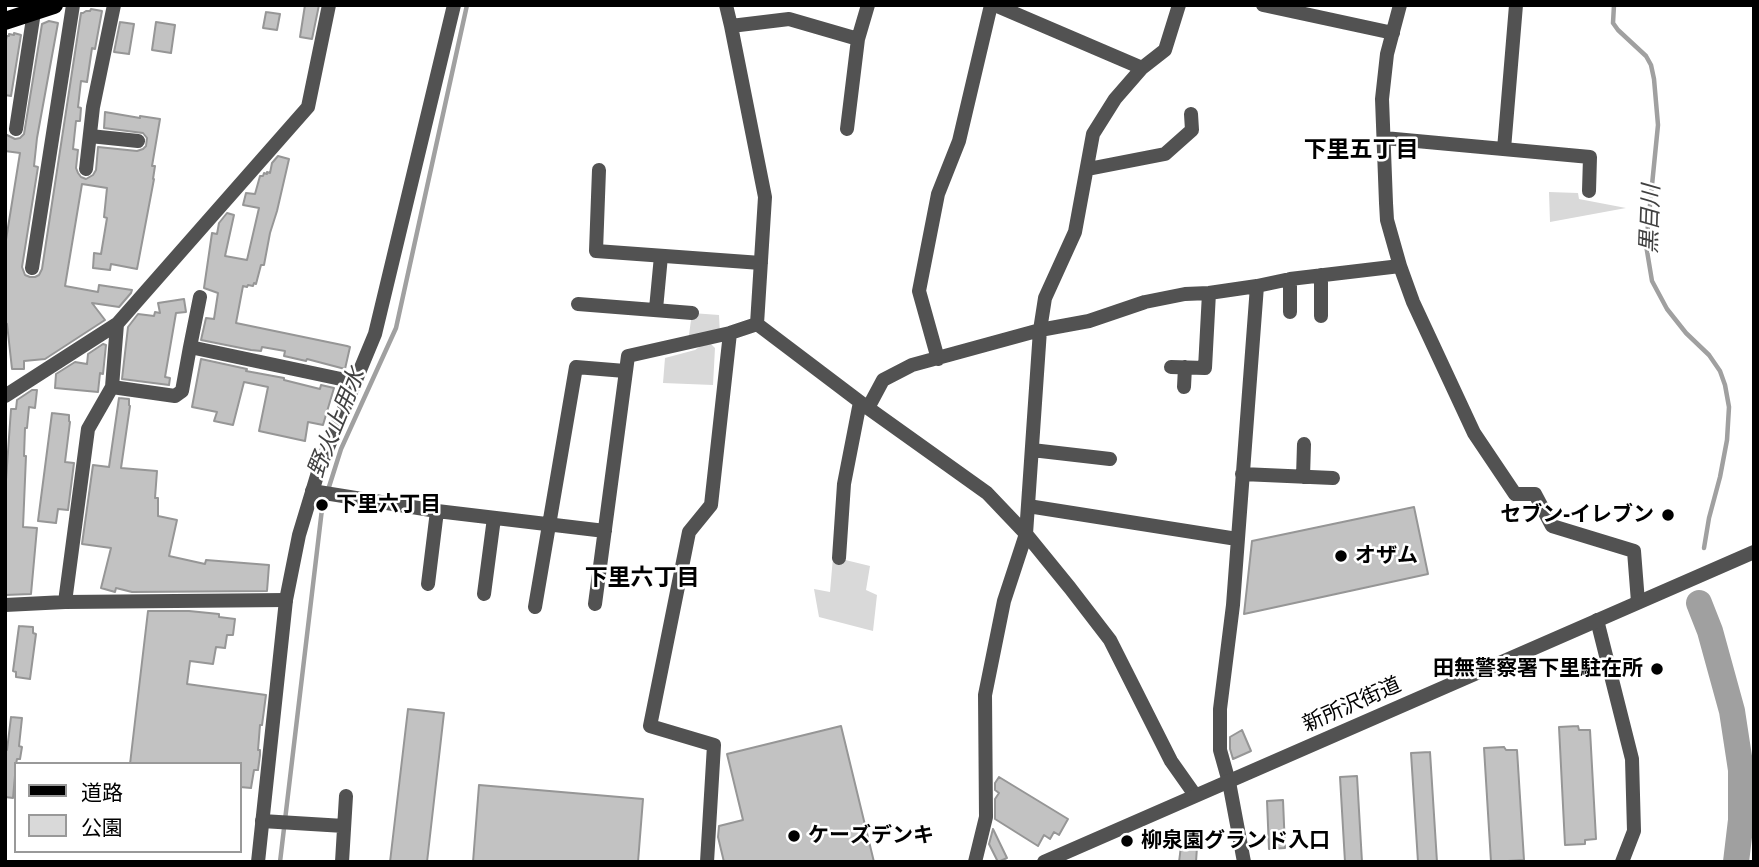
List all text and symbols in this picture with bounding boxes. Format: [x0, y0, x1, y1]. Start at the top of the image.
district label: 下里五丁目 [1304, 136, 1418, 164]
water label: 黒目川 [1636, 184, 1666, 254]
water label: 野火止用水 [303, 365, 371, 481]
place label: 下里六丁目 [336, 492, 441, 518]
marker: 下里六丁目 [314, 497, 330, 513]
place label: セブン-イレブン [1500, 502, 1654, 528]
marker: セブン-イレブン [1660, 507, 1676, 523]
place label: オザム [1355, 543, 1418, 569]
marker: オザム [1333, 548, 1349, 564]
district label: 下里六丁目 [585, 564, 699, 592]
place label: 田無警察署下里駐在所 [1433, 656, 1643, 682]
marker: 田無警察署下里駐在所 [1649, 661, 1665, 677]
street label: 新所沢街道 [1299, 672, 1405, 738]
legend [14, 762, 242, 853]
text: 道路 [81, 778, 123, 806]
text: 公園 [81, 813, 123, 841]
place label: ケーズデンキ [808, 823, 934, 849]
marker: ケーズデンキ [786, 828, 802, 844]
place label: 柳泉園グランド入口 [1141, 828, 1330, 854]
marker: 柳泉園グランド入口 [1119, 833, 1135, 849]

